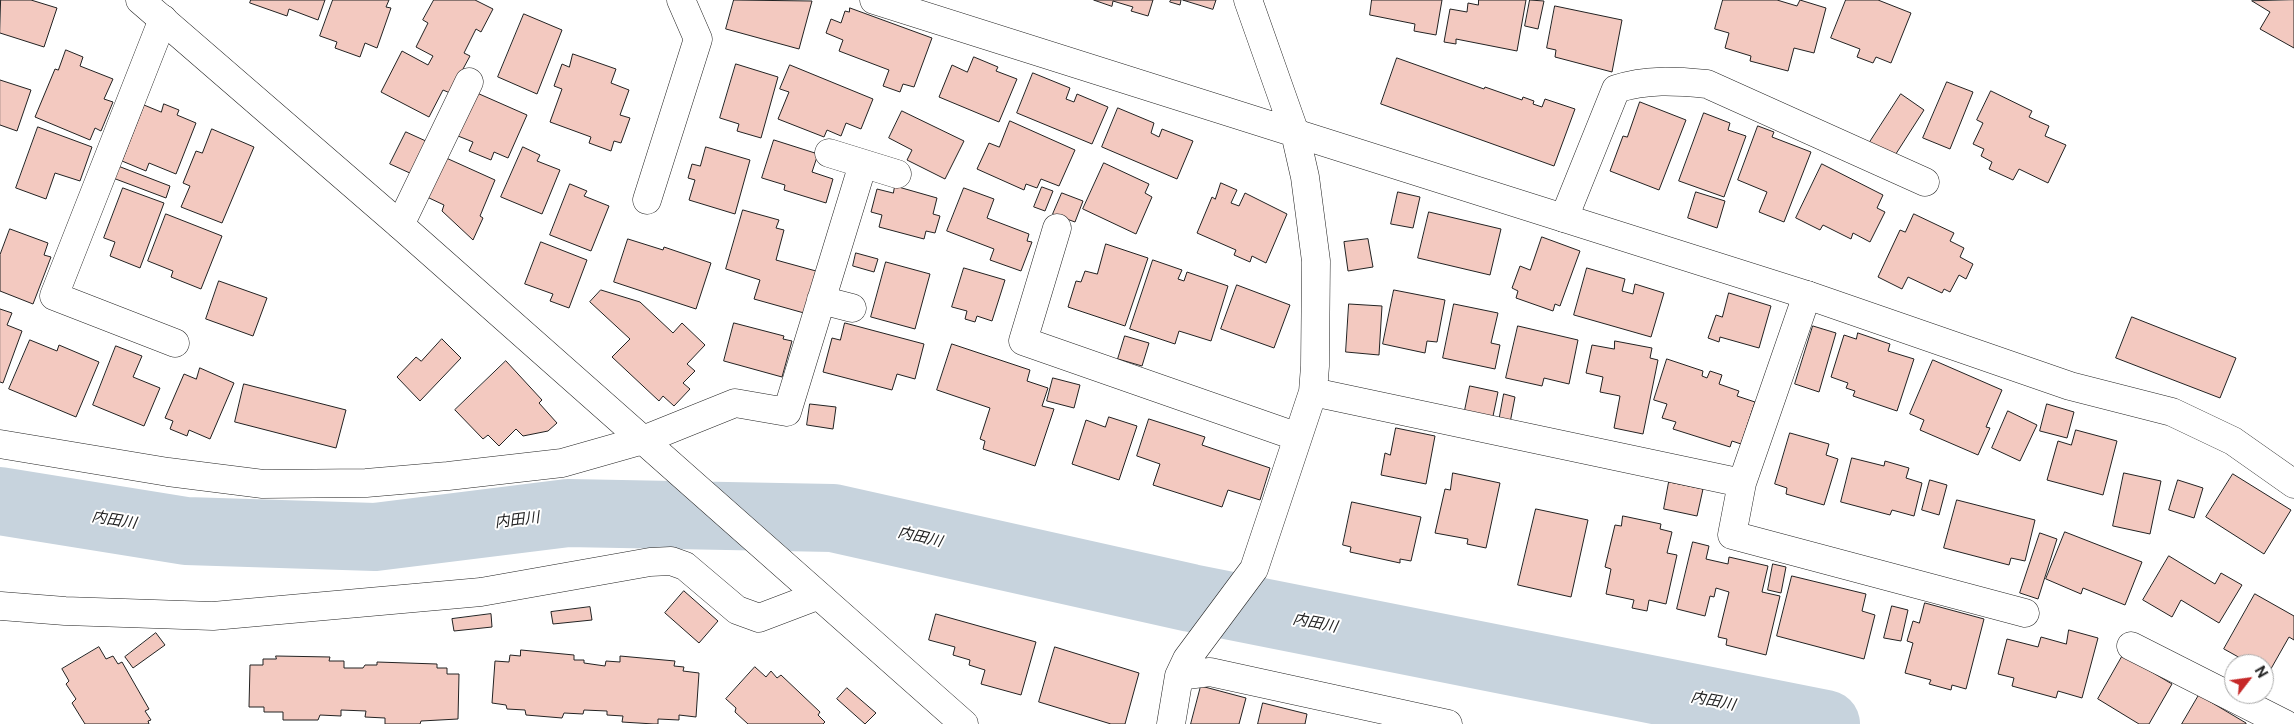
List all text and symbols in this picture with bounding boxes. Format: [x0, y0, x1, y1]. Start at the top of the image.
water label: 内田川 [90, 508, 138, 532]
water label: 内田川 [494, 508, 540, 532]
water label: 内田川 [896, 523, 944, 551]
water label: 内田川 [1291, 610, 1339, 636]
north arrow [2224, 654, 2274, 704]
text: N [2251, 663, 2271, 681]
water label: 内田川 [1689, 688, 1737, 714]

